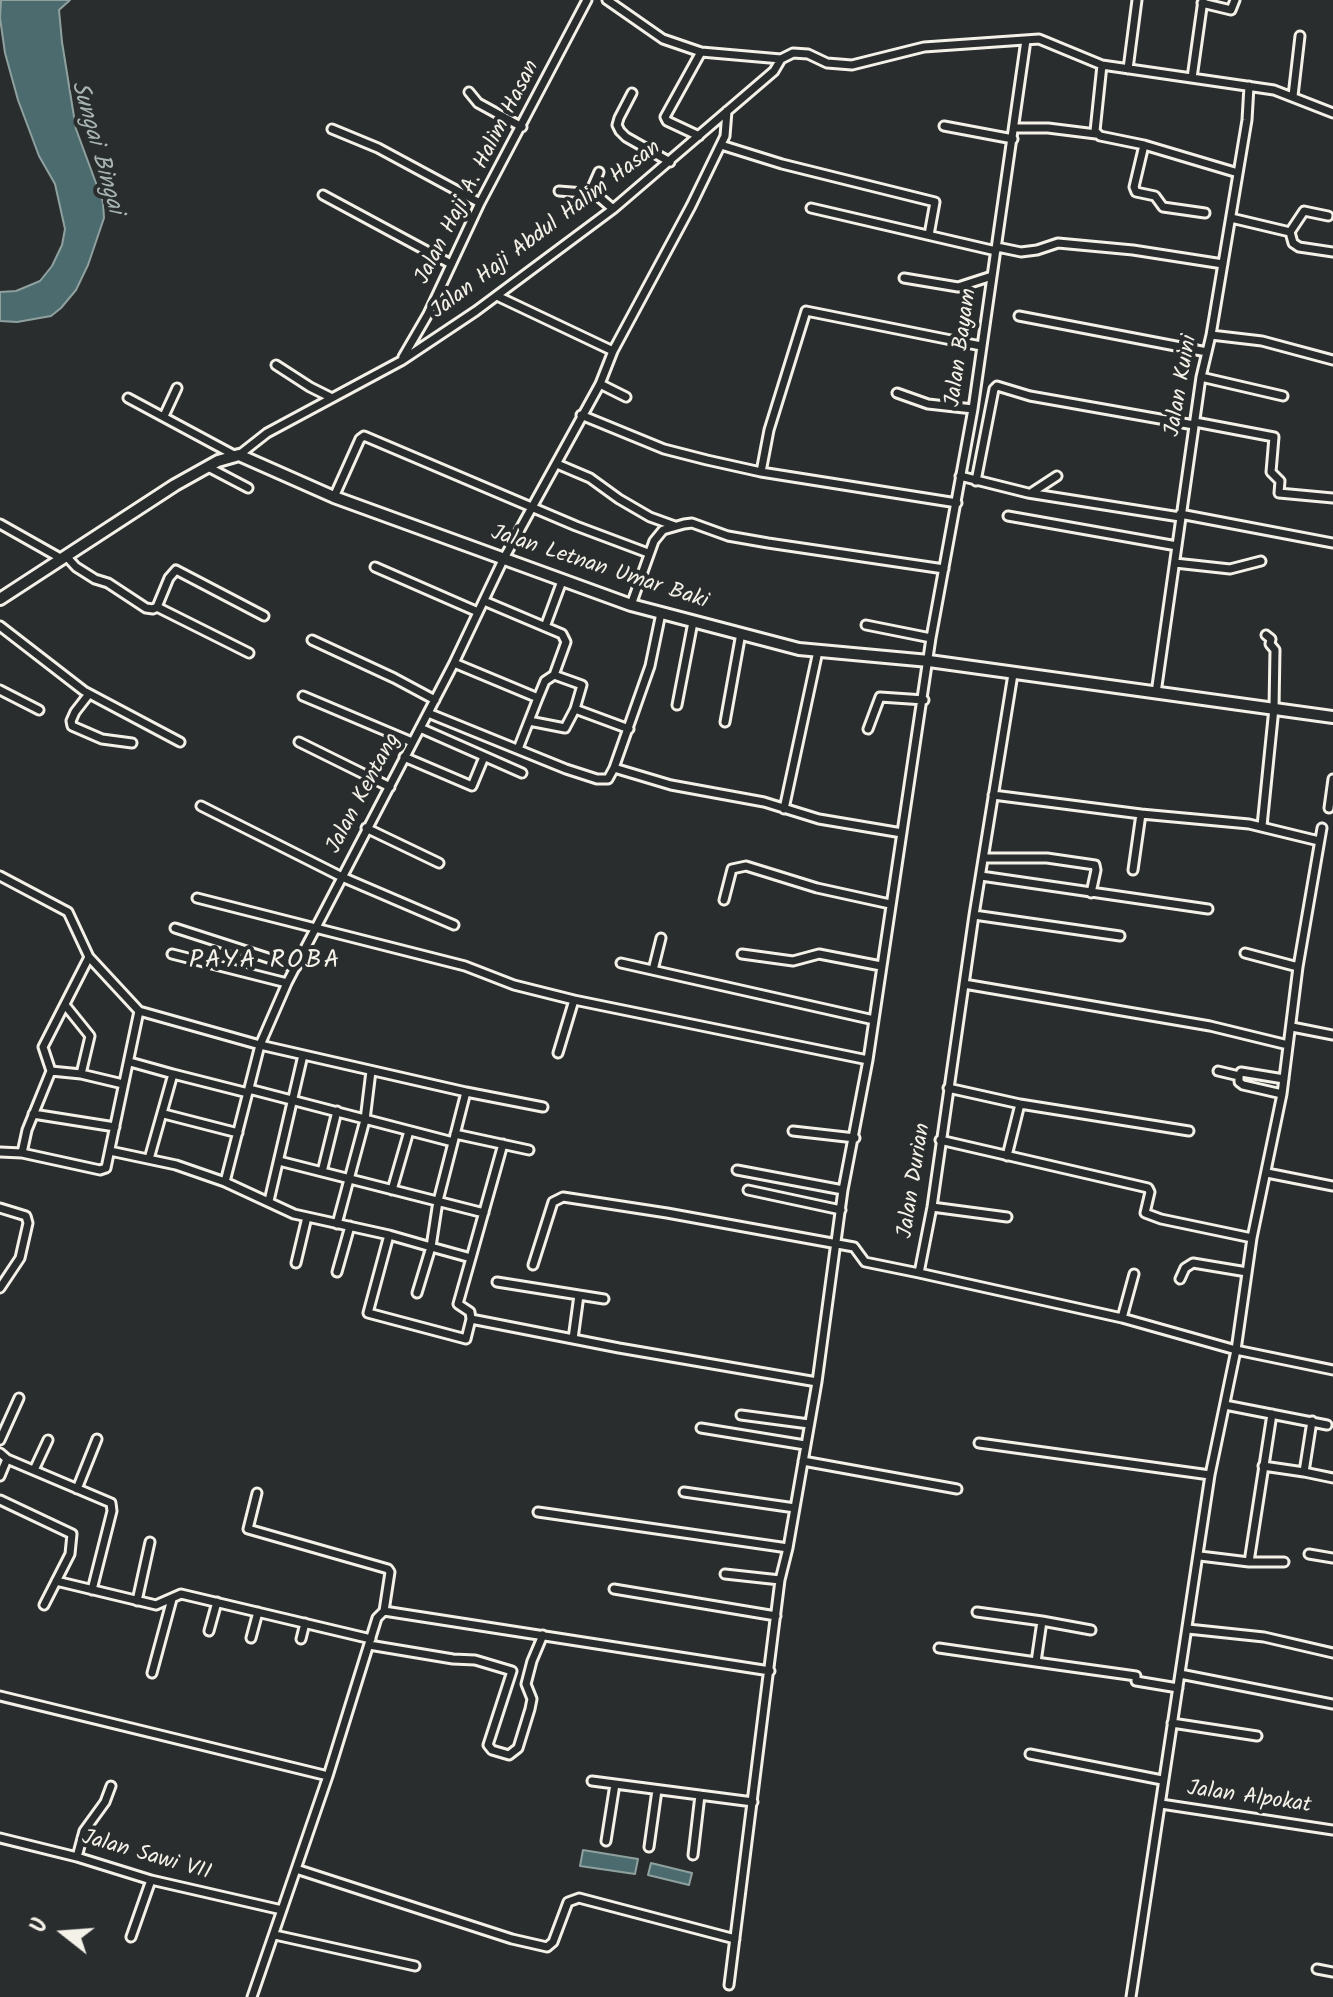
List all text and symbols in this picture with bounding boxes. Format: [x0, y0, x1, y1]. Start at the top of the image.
street label: Jalan Haji A. Halim Hasan [411, 57, 547, 289]
water label: Sungai Bingai [62, 78, 128, 218]
street label: Jalan Haji Abdul Halim Hasan [427, 136, 667, 326]
street label: Jalan Bayam [942, 287, 984, 409]
street label: Jalan Kuini [1161, 333, 1205, 439]
street label: Jalan Letnan Umar Baki [487, 521, 711, 617]
street label: Jalan Kentang [322, 729, 408, 859]
district label: PAYA ROBA [189, 947, 341, 979]
street label: Jalan Durian [894, 1122, 938, 1240]
street label: Jalan Alpokat [1185, 1777, 1313, 1821]
street label: Jalan Sawi VII [78, 1826, 214, 1888]
north arrow [24, 1893, 104, 1973]
text: U [22, 1914, 59, 1937]

